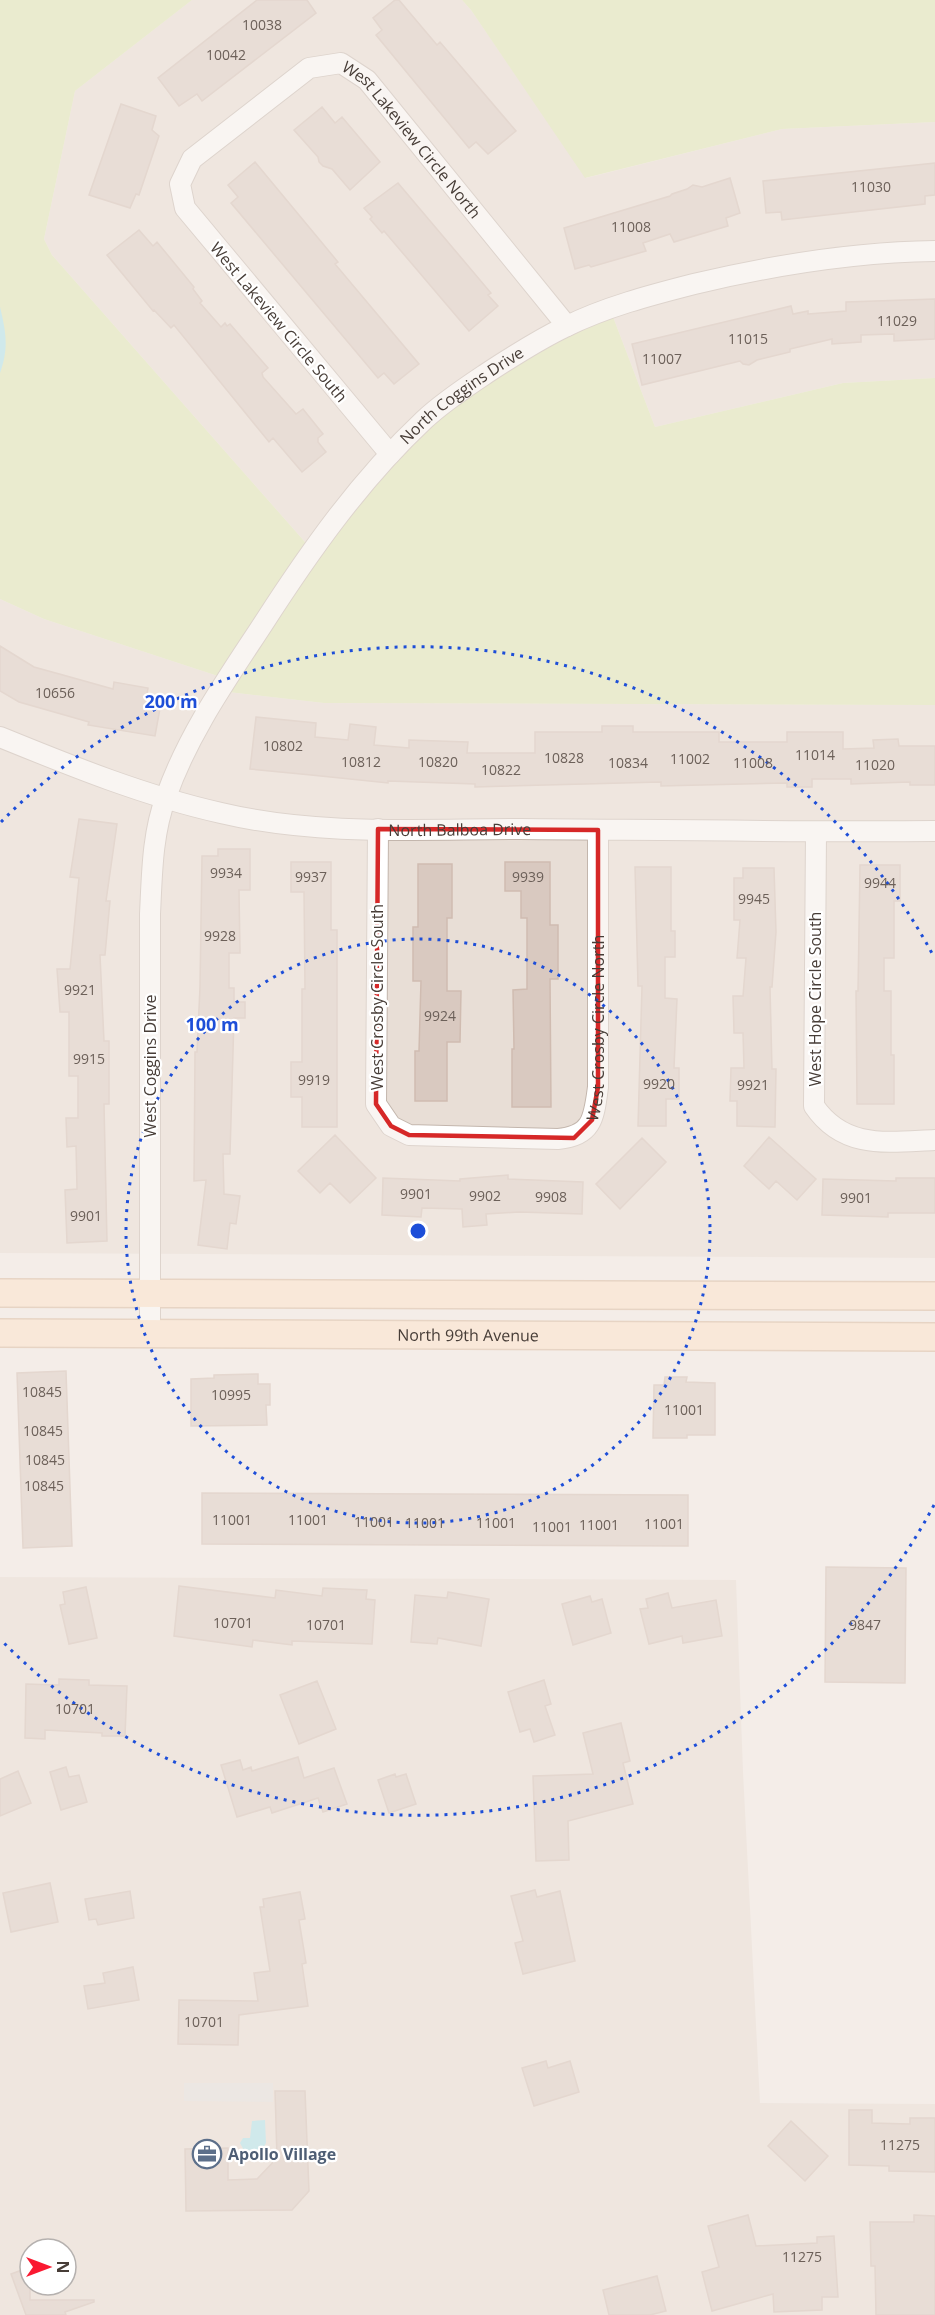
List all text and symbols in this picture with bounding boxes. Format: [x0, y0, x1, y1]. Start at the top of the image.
house number: 10038 [242, 15, 282, 34]
house number: 10042 [206, 45, 246, 64]
street label: West Lakeview Circle North [338, 56, 486, 223]
house number: 11030 [851, 177, 891, 196]
house number: 11008 [611, 217, 651, 236]
street label: West Lakeview Circle South [205, 237, 353, 407]
house number: 11029 [877, 311, 917, 330]
house number: 11015 [728, 329, 768, 348]
street label: North Coggins Drive [395, 341, 528, 449]
house number: 11007 [642, 349, 682, 368]
house number: 10656 [35, 683, 75, 702]
text: 200 m [144, 689, 198, 713]
house number: 10802 [263, 736, 303, 755]
house number: 11014 [795, 745, 835, 764]
house number: 10828 [544, 748, 584, 767]
house number: 11002 [670, 749, 710, 768]
house number: 10812 [341, 752, 381, 771]
house number: 10820 [418, 752, 458, 771]
house number: 10834 [608, 753, 648, 772]
house number: 11008 [733, 753, 773, 772]
house number: 11020 [855, 755, 895, 774]
house number: 10822 [481, 760, 521, 779]
street label: North Balboa Drive [388, 818, 531, 841]
house number: 9934 [210, 863, 242, 882]
house number: 9937 [295, 867, 327, 886]
house number: 9939 [512, 867, 544, 886]
house number: 9944 [864, 873, 896, 892]
house number: 9945 [738, 889, 770, 908]
street label: West Crosby Circle South [366, 904, 388, 1090]
street label: West Hope Circle South [804, 912, 826, 1086]
house number: 9928 [204, 926, 236, 945]
street label: West Crosby Circle North [581, 935, 609, 1124]
house number: 9921 [64, 980, 96, 999]
street label: West Coggins Drive [139, 994, 161, 1138]
house number: 9924 [424, 1006, 456, 1025]
text: 100 m [185, 1012, 239, 1036]
house number: 9915 [73, 1049, 105, 1068]
house number: 9919 [298, 1070, 330, 1089]
house number: 9920 [643, 1074, 675, 1093]
house number: 9921 [737, 1075, 769, 1094]
house number: 9901 [400, 1184, 432, 1203]
house number: 9902 [469, 1186, 501, 1205]
house number: 9908 [535, 1187, 567, 1206]
house number: 9901 [840, 1188, 872, 1207]
house number: 9901 [70, 1206, 102, 1225]
centre of rings [408, 1221, 428, 1241]
street label: North 99th Avenue [397, 1324, 539, 1346]
house number: 10845 [22, 1382, 62, 1401]
house number: 10995 [211, 1385, 251, 1404]
house number: 11001 [664, 1400, 704, 1419]
house number: 10845 [23, 1421, 63, 1440]
house number: 10845 [25, 1450, 65, 1469]
house number: 10845 [24, 1476, 64, 1495]
house number: 11001 [212, 1510, 252, 1529]
house number: 11001 [288, 1510, 328, 1529]
house number: 11001 [354, 1512, 394, 1531]
house number: 11001 [405, 1513, 445, 1532]
house number: 11001 [476, 1513, 516, 1532]
house number: 11001 [644, 1514, 684, 1533]
house number: 11001 [579, 1515, 619, 1534]
house number: 11001 [532, 1517, 572, 1536]
house number: 10701 [213, 1613, 253, 1632]
house number: 10701 [306, 1615, 346, 1634]
house number: 9847 [849, 1615, 881, 1634]
house number: 10701 [55, 1699, 95, 1718]
house number: 10701 [184, 2012, 224, 2031]
house number: 11275 [880, 2135, 920, 2154]
office icon: Apollo Village [191, 2138, 223, 2170]
place label: Apollo Village [228, 2143, 336, 2165]
north arrow [18, 2237, 78, 2297]
house number: 11275 [782, 2247, 822, 2266]
text: N [52, 2260, 74, 2274]

